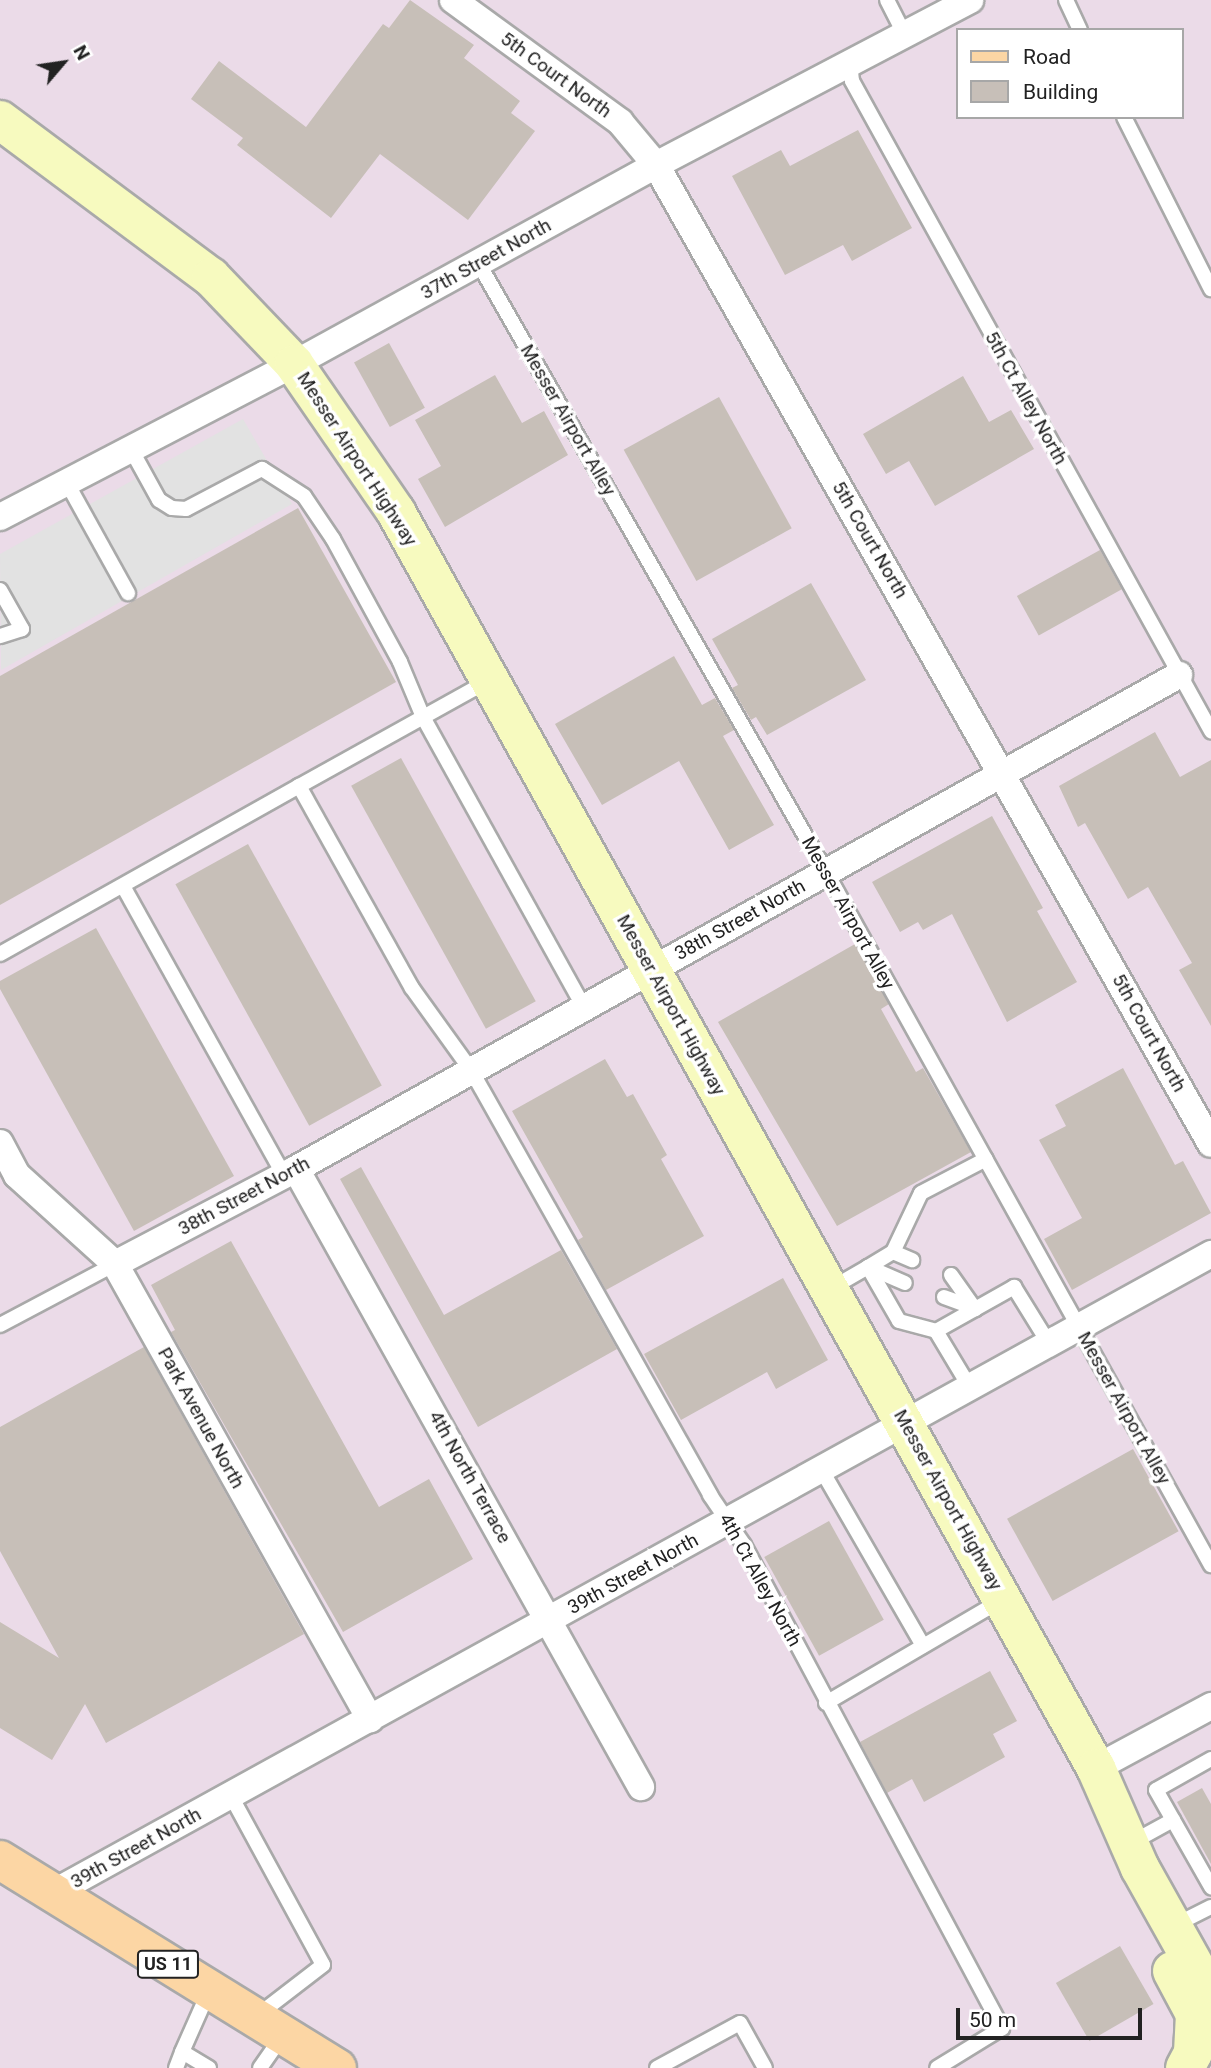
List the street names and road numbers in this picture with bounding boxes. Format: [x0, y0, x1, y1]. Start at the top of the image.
street label: 5th Court North [496, 27, 616, 123]
street label: 37th Street North [417, 214, 555, 304]
street label: 5th Ct Alley North [980, 327, 1072, 469]
street label: Messer Airport Alley [515, 340, 621, 500]
street label: Messer Airport Highway [292, 368, 422, 550]
street label: 5th Court North [827, 477, 913, 603]
street label: Messer Airport Alley [797, 833, 899, 993]
street label: 38th Street North [671, 875, 809, 965]
street label: Messer Airport Highway [612, 911, 730, 1099]
street label: 5th Court North [1107, 970, 1191, 1096]
street label: 38th Street North [174, 1152, 314, 1240]
street label: Messer Airport Alley [1073, 1328, 1175, 1488]
street label: Park Avenue North [153, 1343, 249, 1493]
street label: Messer Airport Highway [889, 1406, 1007, 1594]
street label: 4th North Terrace [424, 1407, 516, 1547]
street label: 4th Ct Alley North [714, 1509, 806, 1651]
street label: 39th Street North [564, 1529, 702, 1619]
street label: 39th Street North [67, 1803, 205, 1893]
road number: US 11 [136, 1950, 200, 1978]

